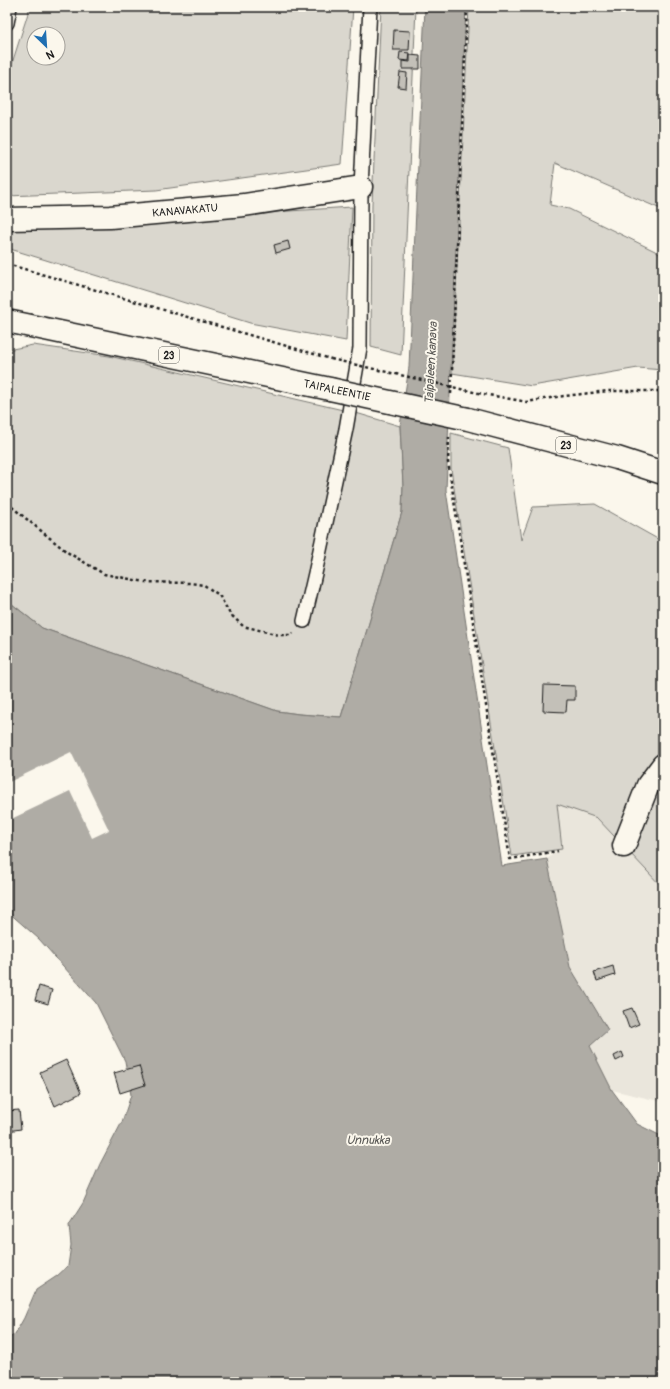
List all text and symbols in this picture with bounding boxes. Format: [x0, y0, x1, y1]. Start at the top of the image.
north arrow [26, 26, 66, 66]
text: N [43, 47, 56, 62]
street label: KANAVAKATU [152, 201, 219, 220]
water label: Taipaleen kanava [422, 320, 441, 405]
road number: 23 [159, 347, 179, 363]
street label: TAIPALEENTIE [302, 377, 372, 404]
road number: 23 [556, 437, 576, 453]
water label: Unnukka [346, 1133, 391, 1148]

